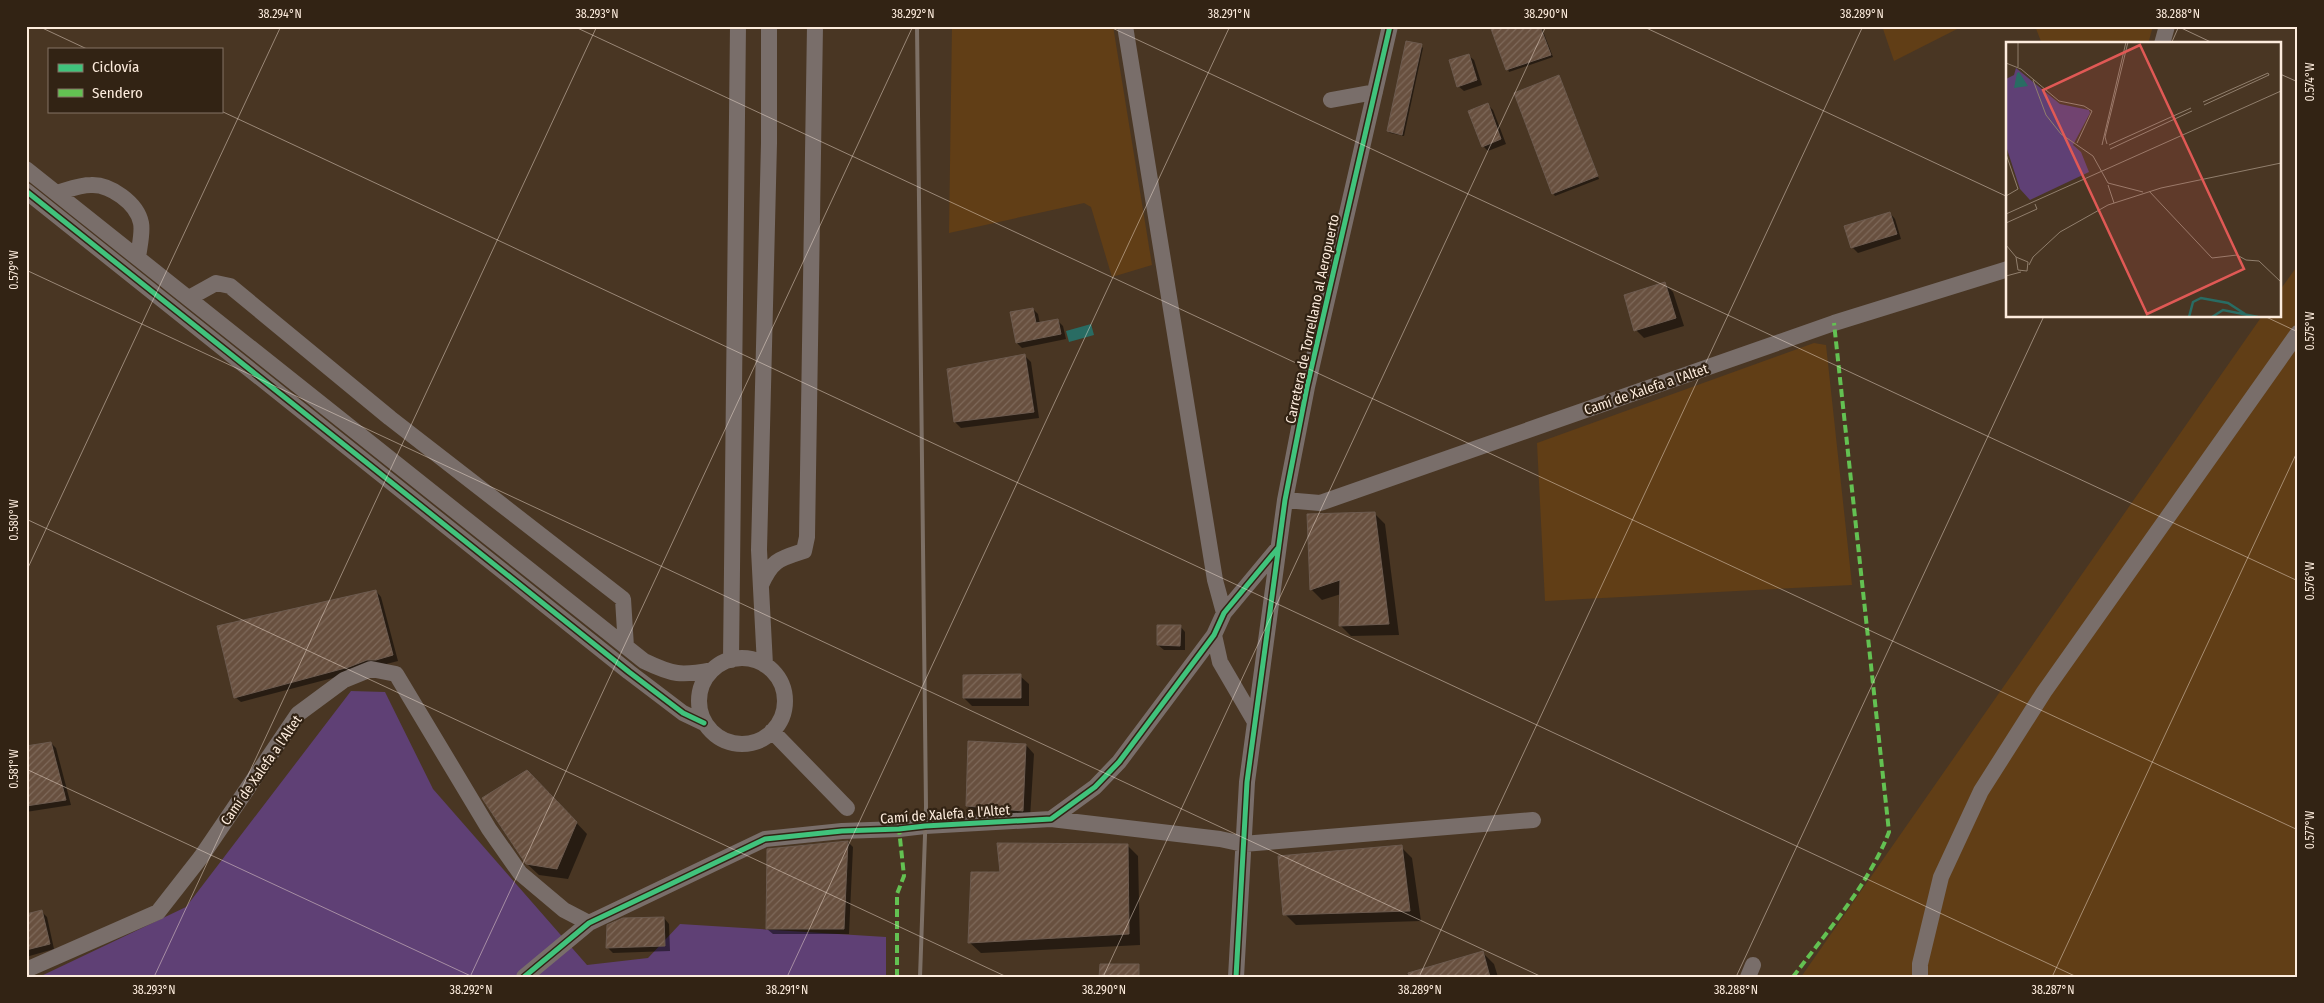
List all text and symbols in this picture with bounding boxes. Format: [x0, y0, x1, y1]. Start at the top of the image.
text: 38.294°N [258, 7, 302, 21]
text: 38.293°N [575, 7, 619, 21]
text: 38.292°N [892, 7, 935, 21]
text: 38.291°N [1208, 7, 1250, 21]
text: 38.290°N [1524, 7, 1568, 21]
text: 38.289°N [1840, 7, 1884, 21]
text: 38.288°N [2156, 7, 2200, 21]
inset map [2006, 42, 2282, 318]
legend [48, 48, 222, 112]
text: Ciclovía [92, 58, 139, 76]
text: 0.574°W [2303, 62, 2317, 102]
text: Sendero [92, 84, 143, 102]
street label: Carretera de Torrellano al Aeropuerto [1282, 213, 1343, 425]
text: 0.579°W [7, 250, 21, 290]
text: 0.575°W [2303, 312, 2317, 350]
street label: Camí de Xalefa a l'Altet [1582, 360, 1711, 419]
text: 0.580°W [7, 499, 21, 541]
text: 0.576°W [2303, 561, 2317, 601]
street label: Camí de Xalefa a l'Altet [217, 712, 306, 829]
text: 0.581°W [7, 749, 21, 789]
street label: Camí de Xalefa a l'Altet [879, 801, 1011, 828]
text: 0.577°W [2303, 811, 2317, 849]
text: 38.293°N [132, 983, 176, 997]
text: 38.292°N [450, 983, 493, 997]
text: 38.291°N [766, 983, 808, 997]
text: 38.290°N [1082, 983, 1126, 997]
text: 38.289°N [1398, 983, 1442, 997]
text: 38.288°N [1714, 983, 1758, 997]
text: 38.287°N [2032, 983, 2074, 997]

